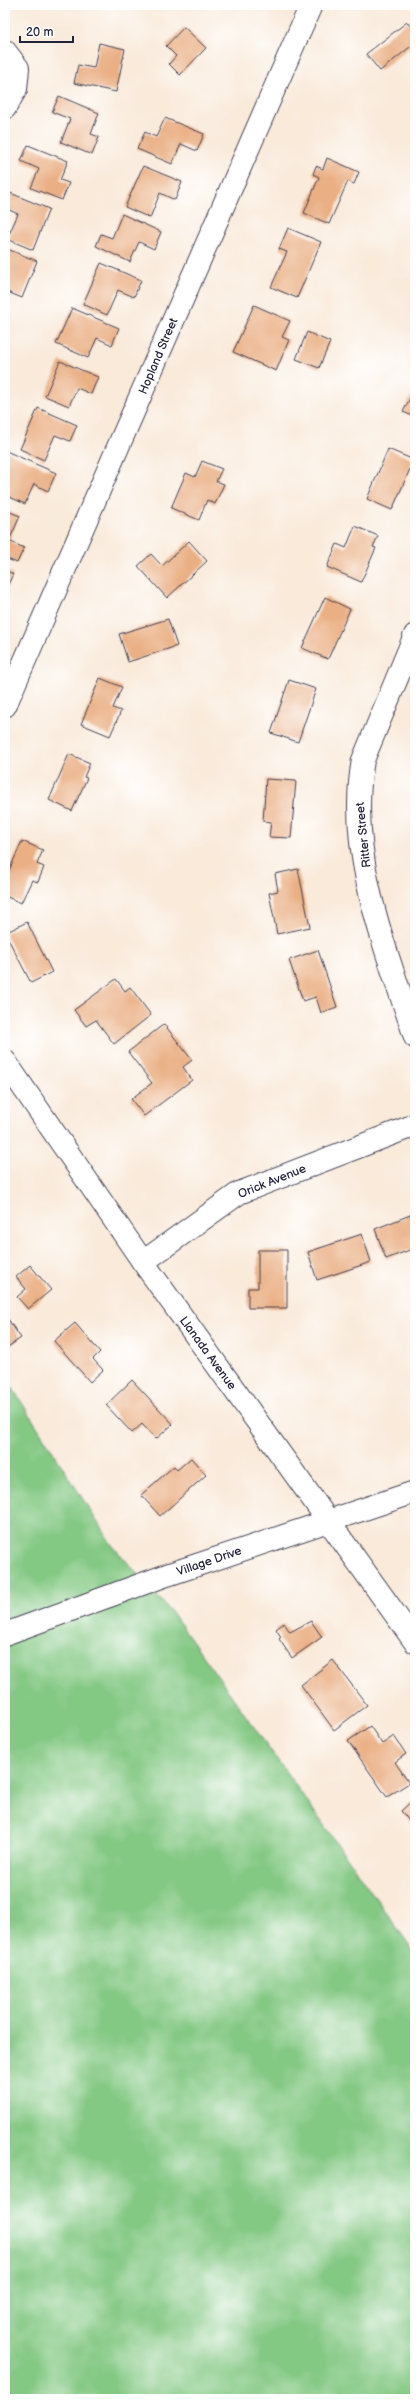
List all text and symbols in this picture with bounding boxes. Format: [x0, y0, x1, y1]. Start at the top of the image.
scale bar [20, 18, 73, 44]
text: 20 m [26, 25, 53, 40]
street label: Hopland Street [136, 315, 181, 397]
street label: Ritter Street [353, 801, 374, 868]
street label: Orick Avenue [236, 1161, 308, 1202]
street label: Llanada Avenue [176, 1314, 239, 1393]
street label: Village Drive [175, 1543, 244, 1580]

